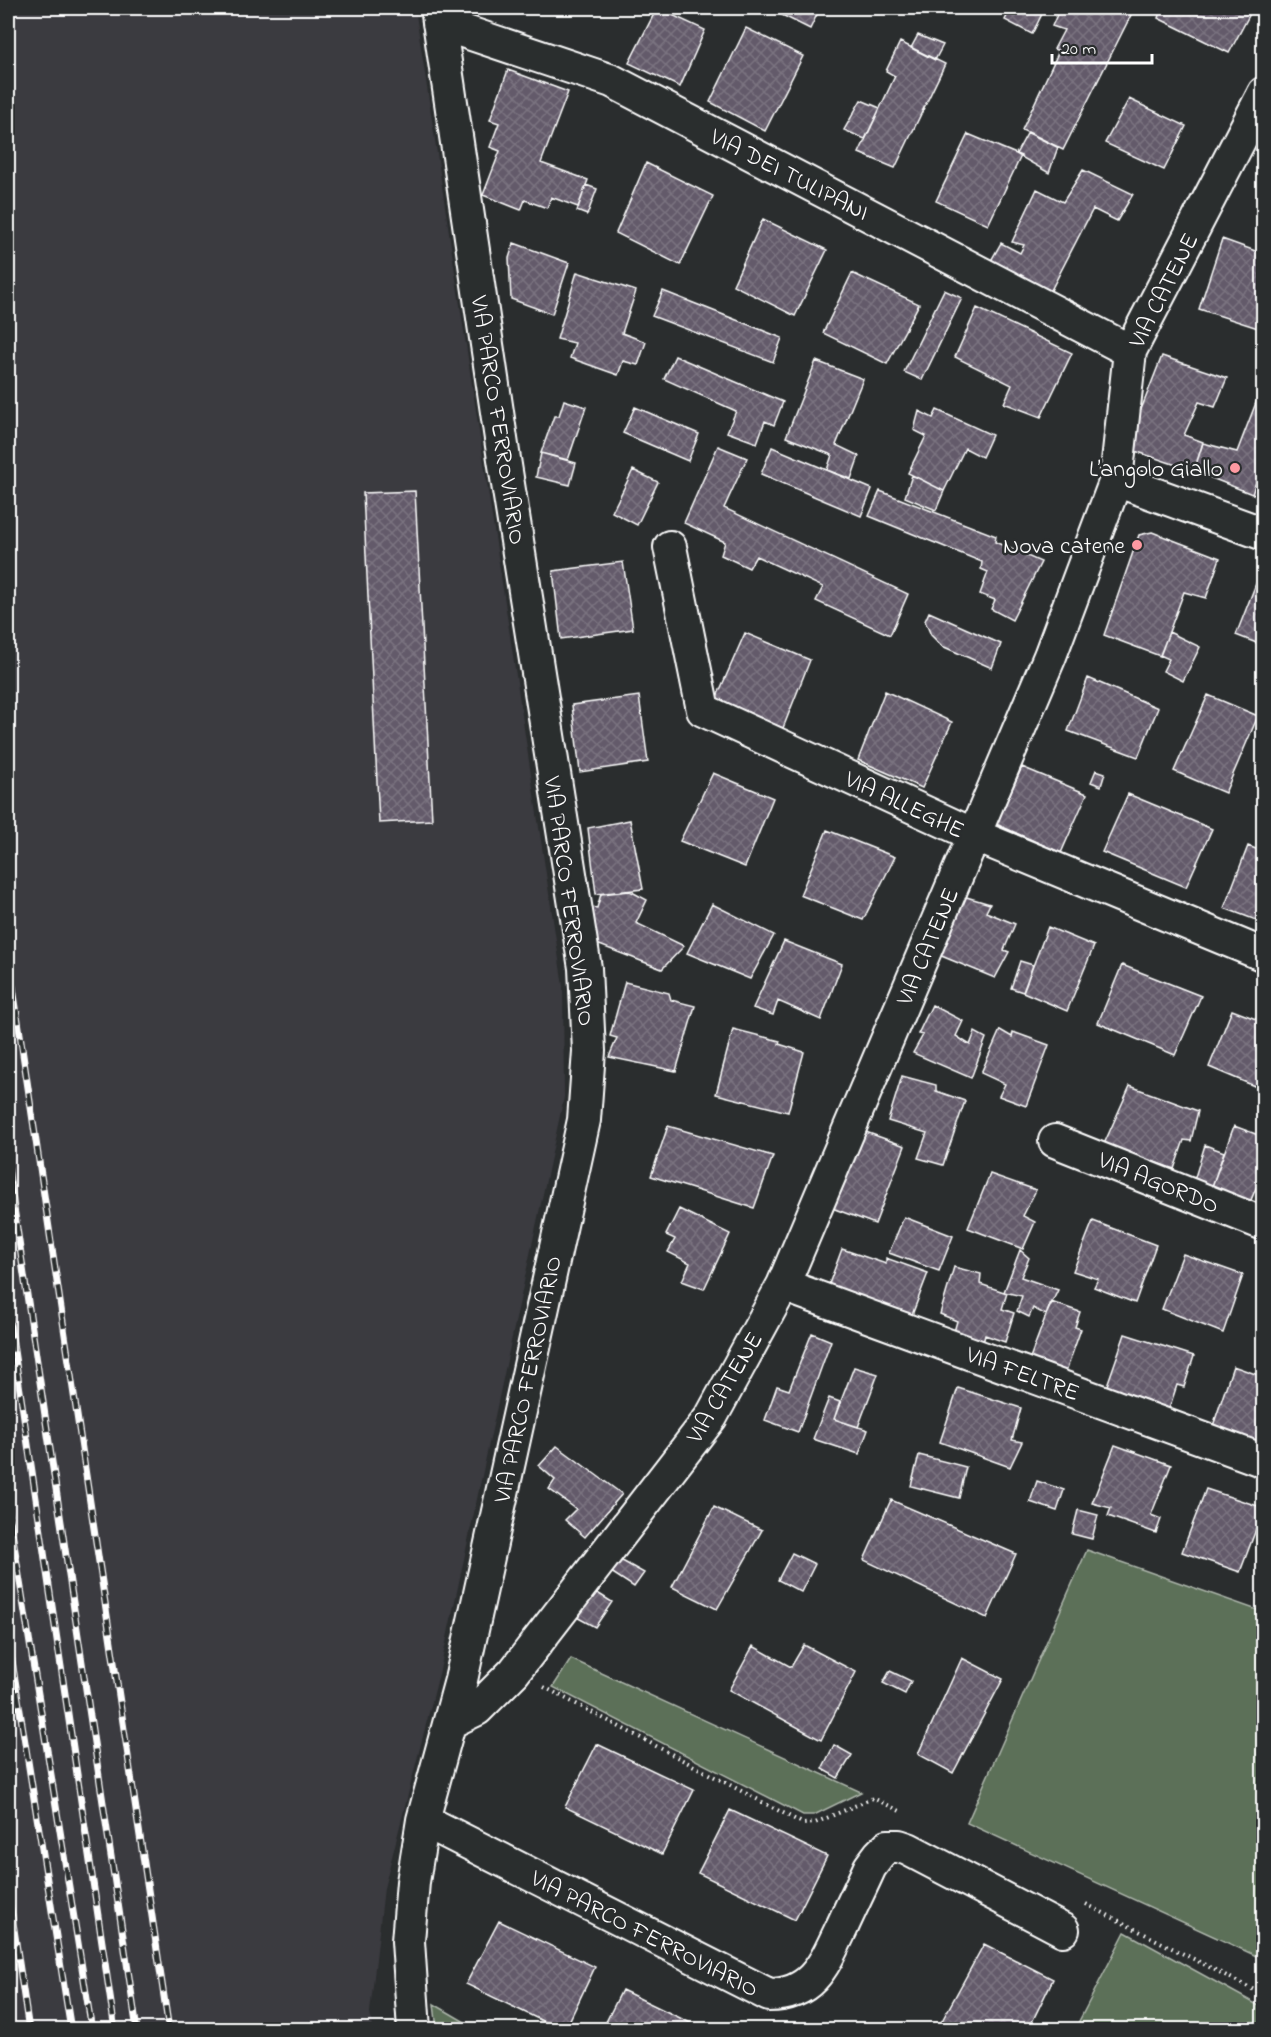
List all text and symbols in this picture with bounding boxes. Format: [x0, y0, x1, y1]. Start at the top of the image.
scale bar [1052, 27, 1152, 65]
text: 20 m [1061, 37, 1096, 63]
street label: VIA DEI TULIPANI [702, 121, 874, 231]
street label: VIA CATENE [1121, 228, 1209, 356]
street label: VIA PARCO FERROVIARIO [459, 292, 534, 547]
place label: L’angolo Giallo [1089, 453, 1223, 488]
marker: L’angolo Giallo [1228, 461, 1242, 475]
place label: Nova catene [1003, 530, 1125, 565]
marker: Nova catene [1130, 538, 1144, 552]
street label: VIA ALLEGHE [837, 763, 969, 849]
street label: VIA PARCO FERROVIARIO [533, 773, 602, 1028]
street label: VIA CATENE [888, 883, 970, 1012]
street label: VIA AGORDO [1091, 1144, 1224, 1224]
street label: VIA PARCO FERROVIARIO [486, 1253, 573, 1507]
street label: VIA CATENE [679, 1326, 773, 1452]
street label: VIA FELTRE [960, 1338, 1084, 1412]
street label: VIA PARCO FERROVIARIO [523, 1862, 764, 2008]

